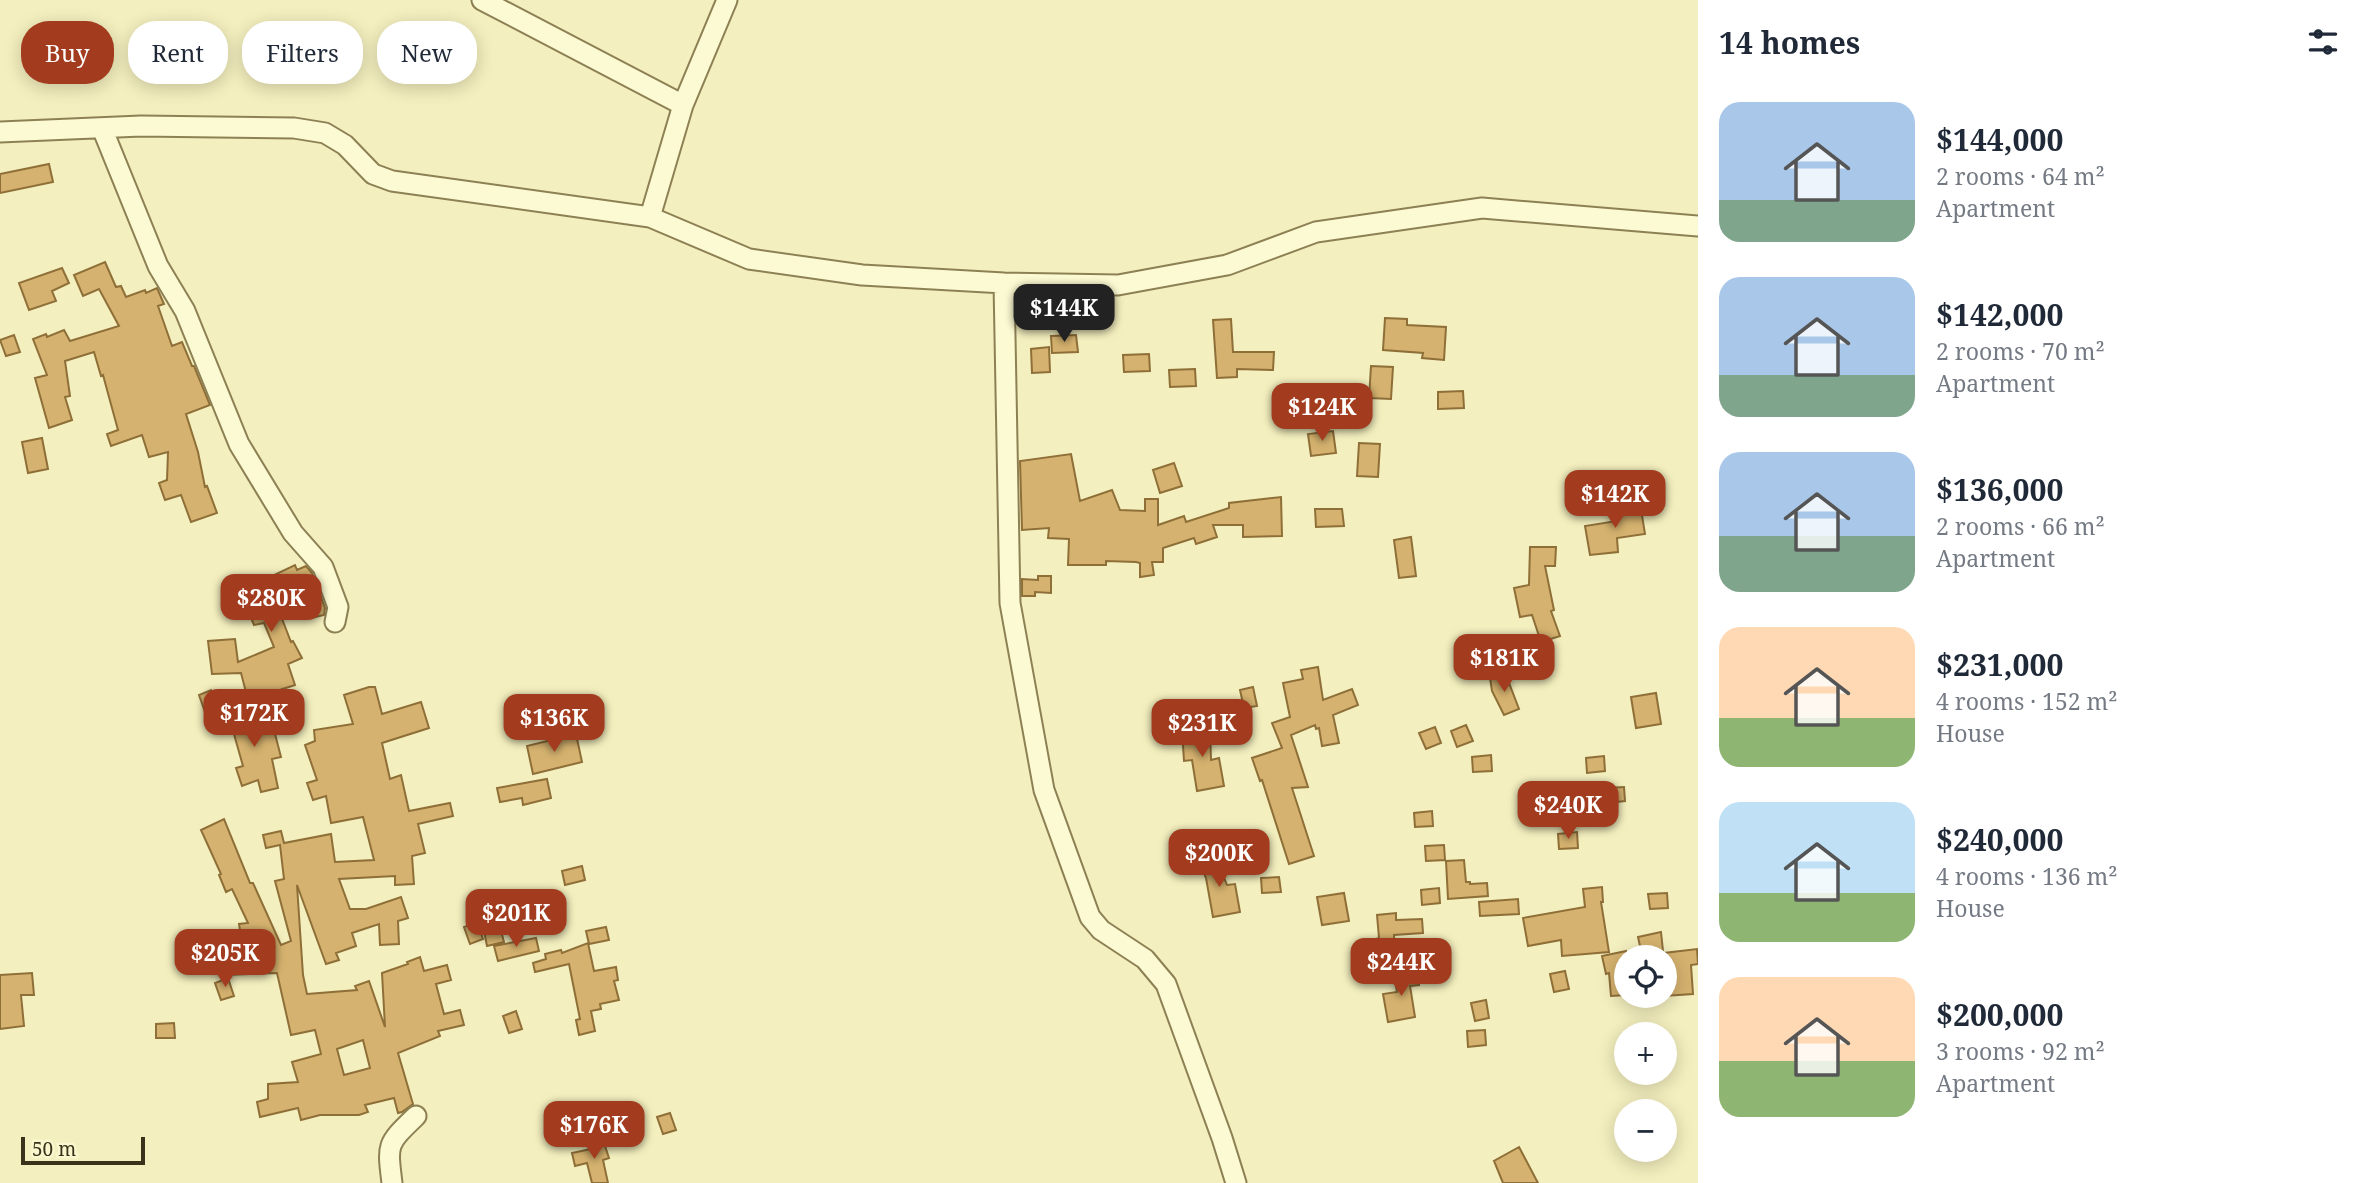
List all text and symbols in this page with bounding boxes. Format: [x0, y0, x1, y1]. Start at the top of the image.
chip: Buy [21, 21, 114, 84]
chip: Rent [128, 21, 228, 84]
chip: Filters [242, 21, 363, 84]
chip: New [377, 21, 477, 84]
text: 14 homes [1719, 22, 1860, 63]
icon: filters [2304, 23, 2342, 61]
text: $144,000 [1936, 119, 2063, 160]
icon: home [1775, 130, 1859, 214]
text: 2 rooms · 64 m² [1936, 160, 2105, 192]
text: Apartment [1936, 192, 2055, 224]
pin: $144K [1015, 284, 1113, 344]
text: $144K [1030, 291, 1098, 323]
text: $142,000 [1936, 294, 2063, 335]
icon: home [1775, 305, 1859, 389]
text: 2 rooms · 70 m² [1936, 335, 2105, 367]
text: Apartment [1936, 367, 2055, 399]
pin: $124K [1273, 384, 1371, 443]
text: $124K [1288, 390, 1356, 422]
text: $136,000 [1936, 469, 2063, 510]
pin: $142K [1566, 470, 1664, 530]
text: $142K [1581, 477, 1649, 509]
icon: home [1775, 480, 1859, 564]
text: 2 rooms · 66 m² [1936, 510, 2105, 542]
text: Apartment [1936, 542, 2055, 574]
pin: $280K [222, 574, 320, 634]
text: $280K [237, 581, 305, 613]
pin: $181K [1455, 634, 1553, 694]
text: $181K [1470, 641, 1538, 673]
text: $231,000 [1936, 644, 2063, 685]
icon: home [1775, 655, 1859, 739]
text: 4 rooms · 152 m² [1936, 685, 2118, 717]
pin: $172K [205, 690, 303, 749]
pin: $136K [505, 694, 603, 754]
text: $172K [220, 696, 288, 728]
pin: $231K [1153, 700, 1251, 759]
text: $136K [520, 701, 588, 733]
text: $231K [1168, 706, 1236, 738]
text: House [1936, 717, 2005, 749]
pin: $240K [1519, 782, 1617, 841]
text: $240K [1534, 788, 1602, 820]
text: $240,000 [1936, 819, 2063, 860]
pin: $200K [1170, 830, 1268, 889]
icon: home [1775, 830, 1859, 914]
text: $200K [1185, 836, 1253, 868]
text: 4 rooms · 136 m² [1936, 860, 2118, 892]
pin: $201K [467, 890, 565, 949]
text: House [1936, 892, 2005, 924]
text: $201K [482, 896, 550, 928]
pin: $205K [176, 930, 274, 989]
text: $205K [191, 936, 259, 968]
pin: $244K [1352, 939, 1450, 998]
text: $244K [1367, 945, 1435, 977]
map controls [1614, 945, 1677, 1162]
button: locate [1614, 945, 1677, 1008]
text: $200,000 [1936, 994, 2063, 1035]
icon: home [1775, 1005, 1859, 1089]
button: + [1614, 1022, 1677, 1085]
text: 3 rooms · 92 m² [1936, 1035, 2105, 1067]
text: Apartment [1936, 1067, 2055, 1099]
button: − [1614, 1099, 1677, 1162]
pin: $176K [545, 1102, 643, 1161]
text: $176K [560, 1108, 628, 1140]
scale bar [21, 1134, 145, 1166]
text: 50 m [32, 1136, 76, 1162]

